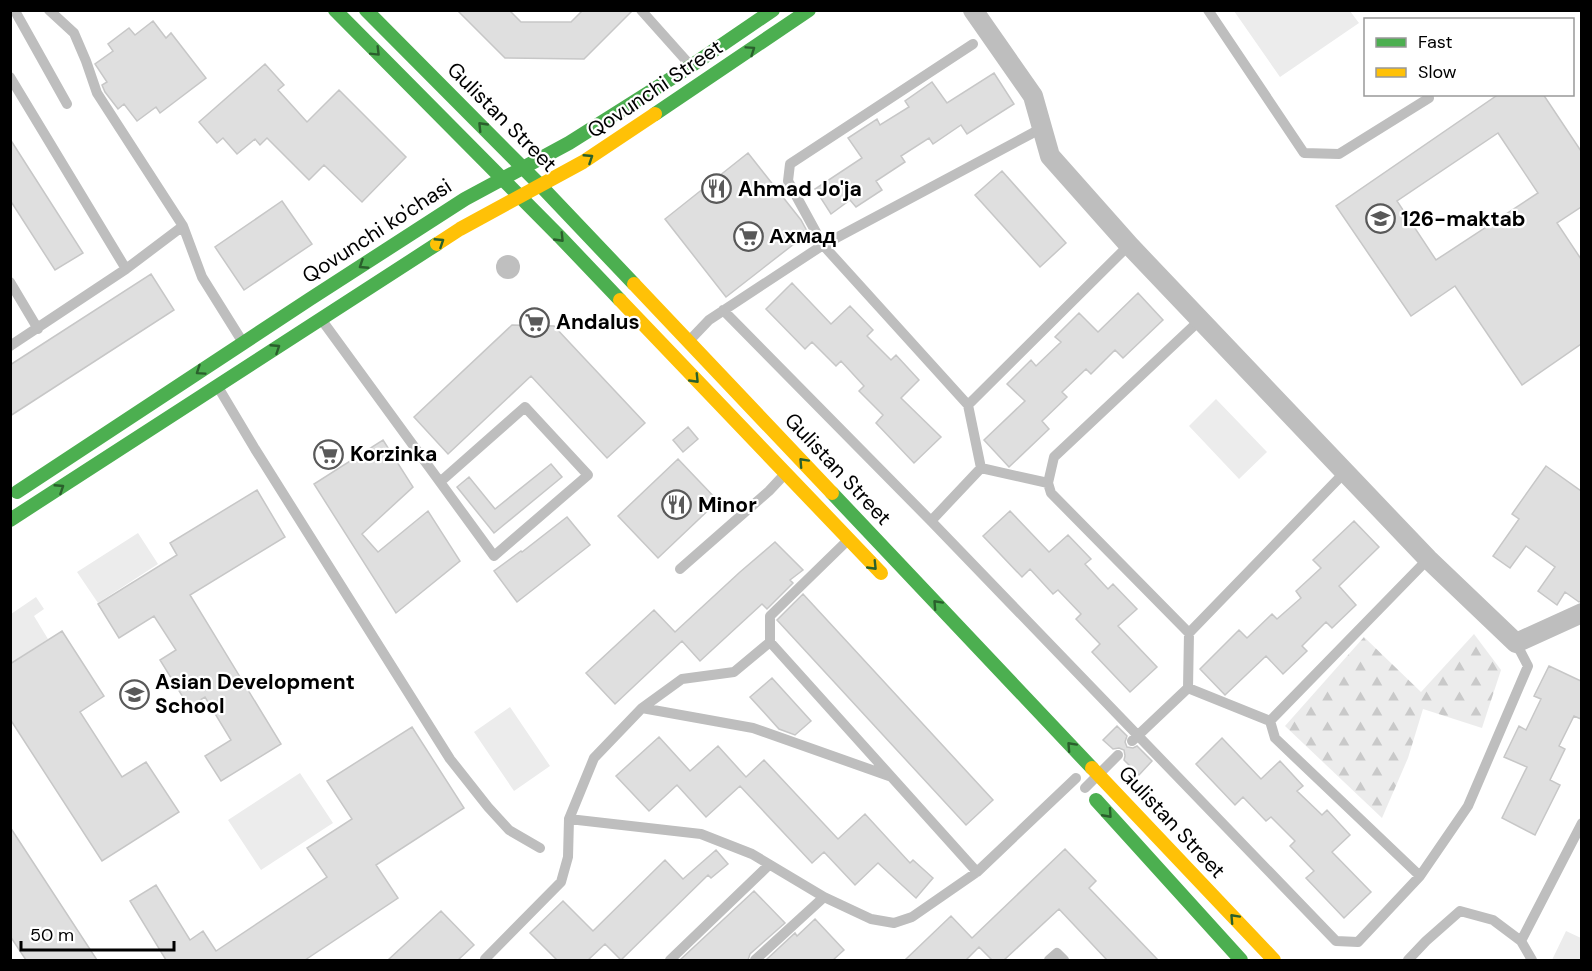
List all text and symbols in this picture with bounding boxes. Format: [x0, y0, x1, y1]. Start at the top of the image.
legend [1364, 18, 1574, 96]
text: Fast [1418, 30, 1453, 54]
street label: Qovunchi Street [582, 33, 728, 145]
one-way arrow [369, 44, 380, 55]
one-way arrow [745, 46, 756, 57]
street label: Gulistan Street [441, 56, 563, 178]
text: Slow [1418, 60, 1457, 84]
one-way arrow [479, 123, 490, 134]
one-way arrow [583, 153, 593, 165]
street label: Qovunchi ko'chasi [297, 172, 457, 290]
restaurant icon: Ahmad Jo'ja [701, 173, 733, 205]
place label: Ahmad Jo'ja [738, 175, 862, 203]
school or university icon: 126-maktab [1364, 203, 1396, 235]
place label: 126-maktab [1401, 205, 1526, 233]
supermarket icon: Ахмад [732, 220, 764, 252]
place label: Ахмад [769, 222, 836, 250]
one-way arrow [553, 230, 564, 241]
one-way arrow [433, 238, 444, 249]
one-way arrow [359, 257, 369, 269]
supermarket icon: Andalus [519, 306, 551, 338]
place label: Andalus [556, 308, 640, 336]
one-way arrow [269, 344, 280, 355]
one-way arrow [195, 364, 206, 375]
one-way arrow [687, 372, 698, 383]
street label: Gulistan Street [778, 407, 898, 531]
supermarket icon: Korzinka [313, 438, 345, 470]
place label: Korzinka [350, 440, 437, 468]
one-way arrow [799, 459, 810, 469]
one-way arrow [53, 484, 64, 495]
restaurant icon: Minor [661, 489, 693, 521]
place label: Minor [698, 491, 757, 519]
one-way arrow [866, 559, 877, 569]
one-way arrow [933, 601, 944, 611]
place label: Asian Development School [155, 668, 355, 720]
school or university icon: Asian Development School [118, 678, 150, 710]
one-way arrow [1067, 742, 1078, 752]
street label: Gulistan Street [1112, 760, 1232, 884]
one-way arrow [1101, 807, 1112, 818]
scale bar [21, 914, 174, 952]
one-way arrow [1230, 914, 1241, 925]
text: 50 m [30, 923, 74, 947]

